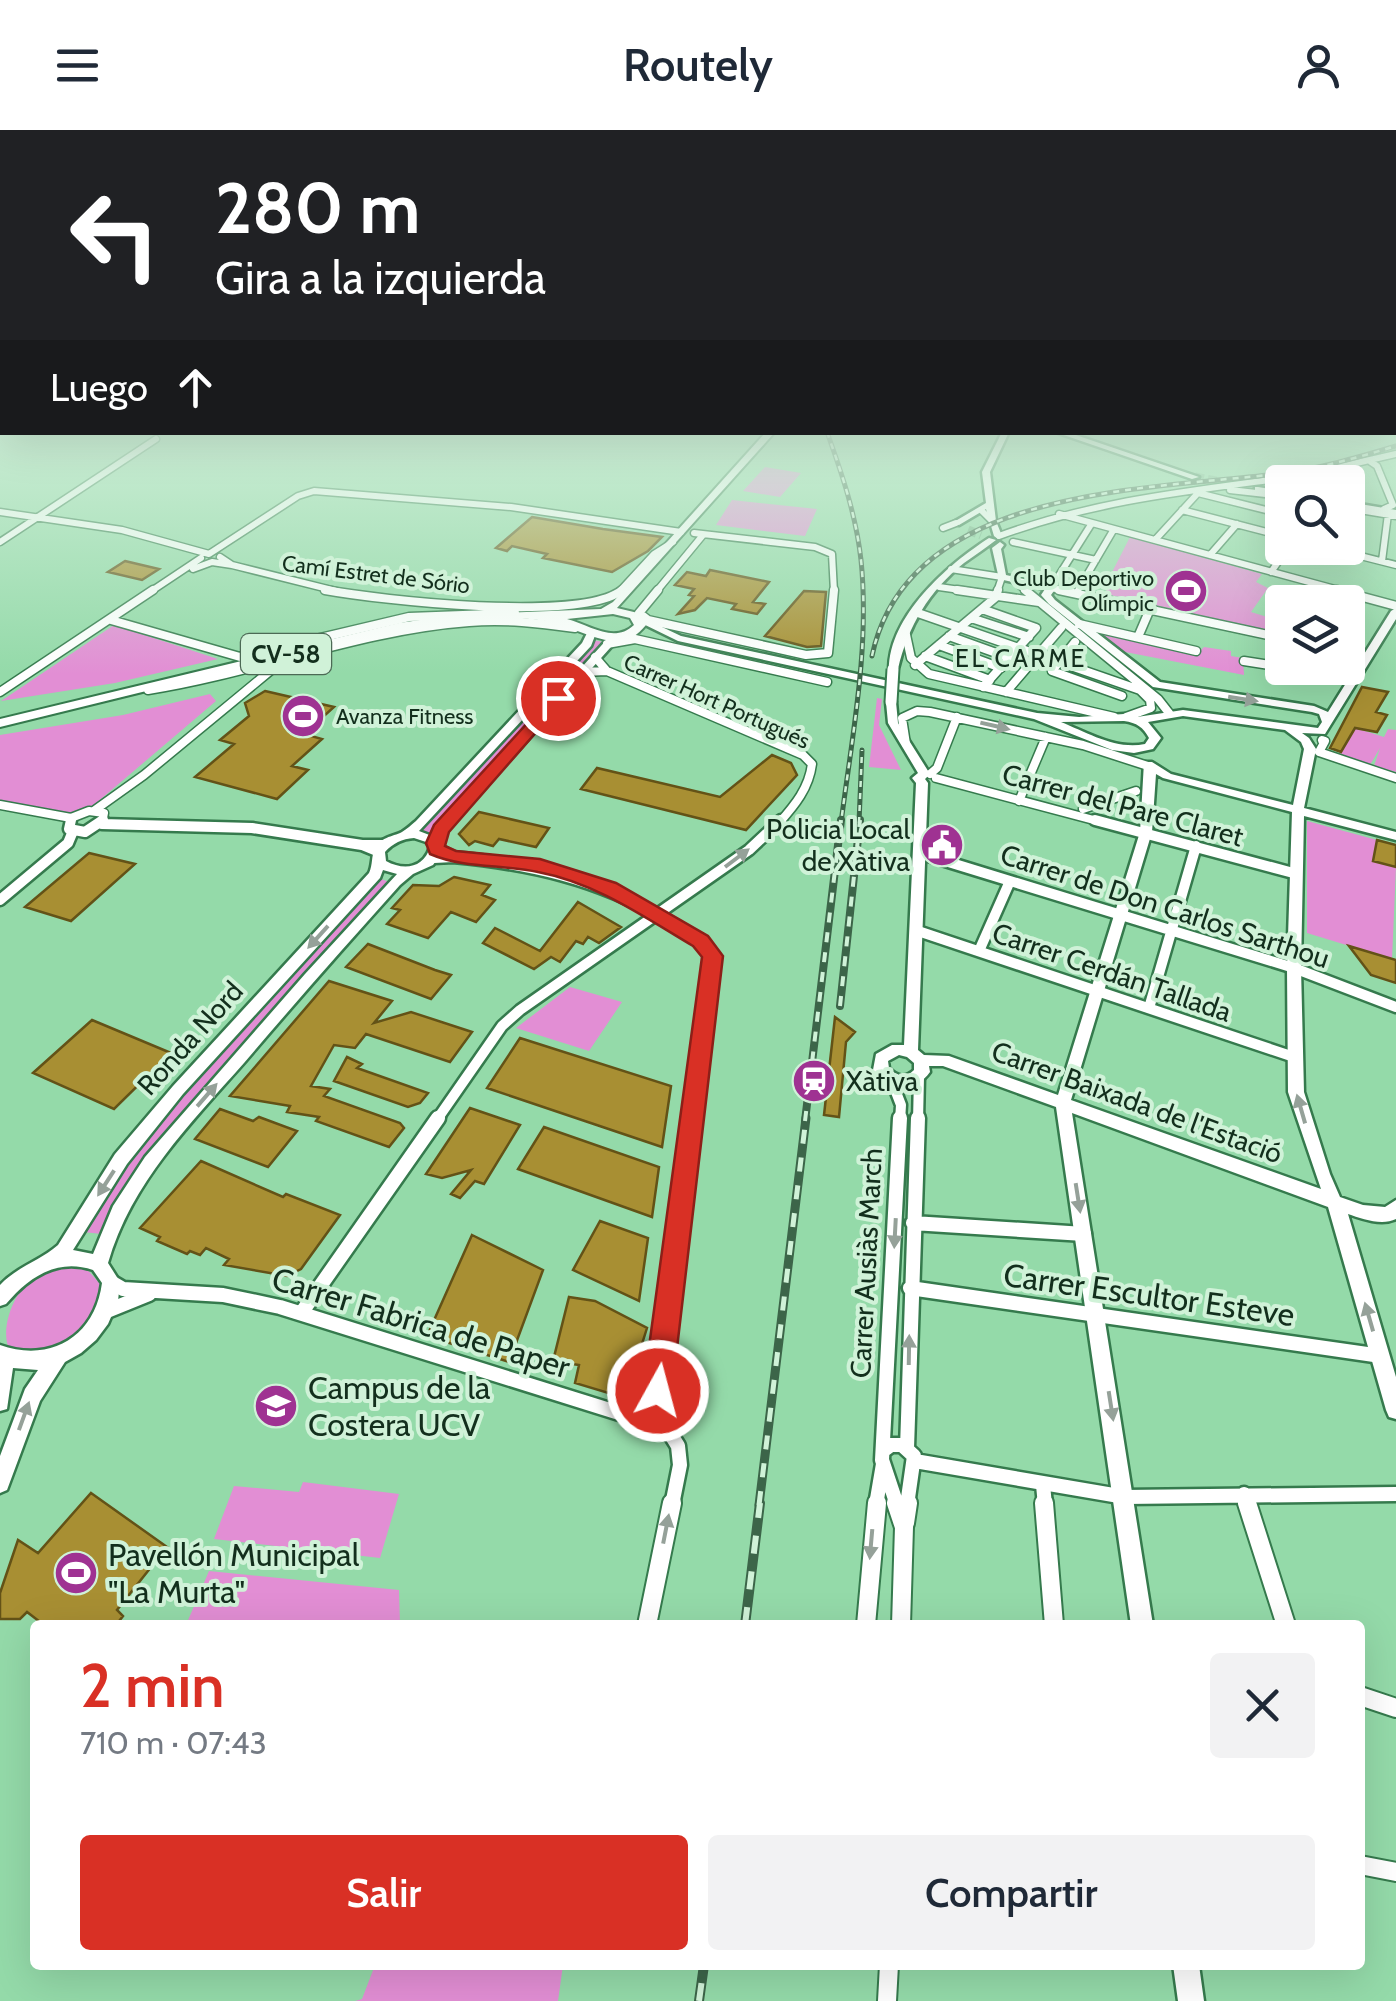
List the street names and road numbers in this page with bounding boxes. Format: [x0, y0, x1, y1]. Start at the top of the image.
street label: Camí Estret de Sório [280, 550, 471, 599]
road number: CV-58 [241, 634, 331, 674]
street label: Carrer Hort Portugués [620, 648, 814, 755]
street label: Carrer del Pare Claret [999, 756, 1247, 854]
street label: Carrer de Don Carlos Sarthou [996, 837, 1334, 975]
street label: Carrer Cerdán Tallada [988, 915, 1236, 1029]
street label: Ronda Nord [130, 974, 250, 1102]
street label: Carrer Baixada de l'Estació [987, 1034, 1287, 1170]
street label: Carrer Ausiàs March [843, 1147, 889, 1379]
street label: Carrer Escultor Esteve [1001, 1255, 1297, 1334]
street label: Carrer Fabrica de Paper [267, 1259, 576, 1387]

